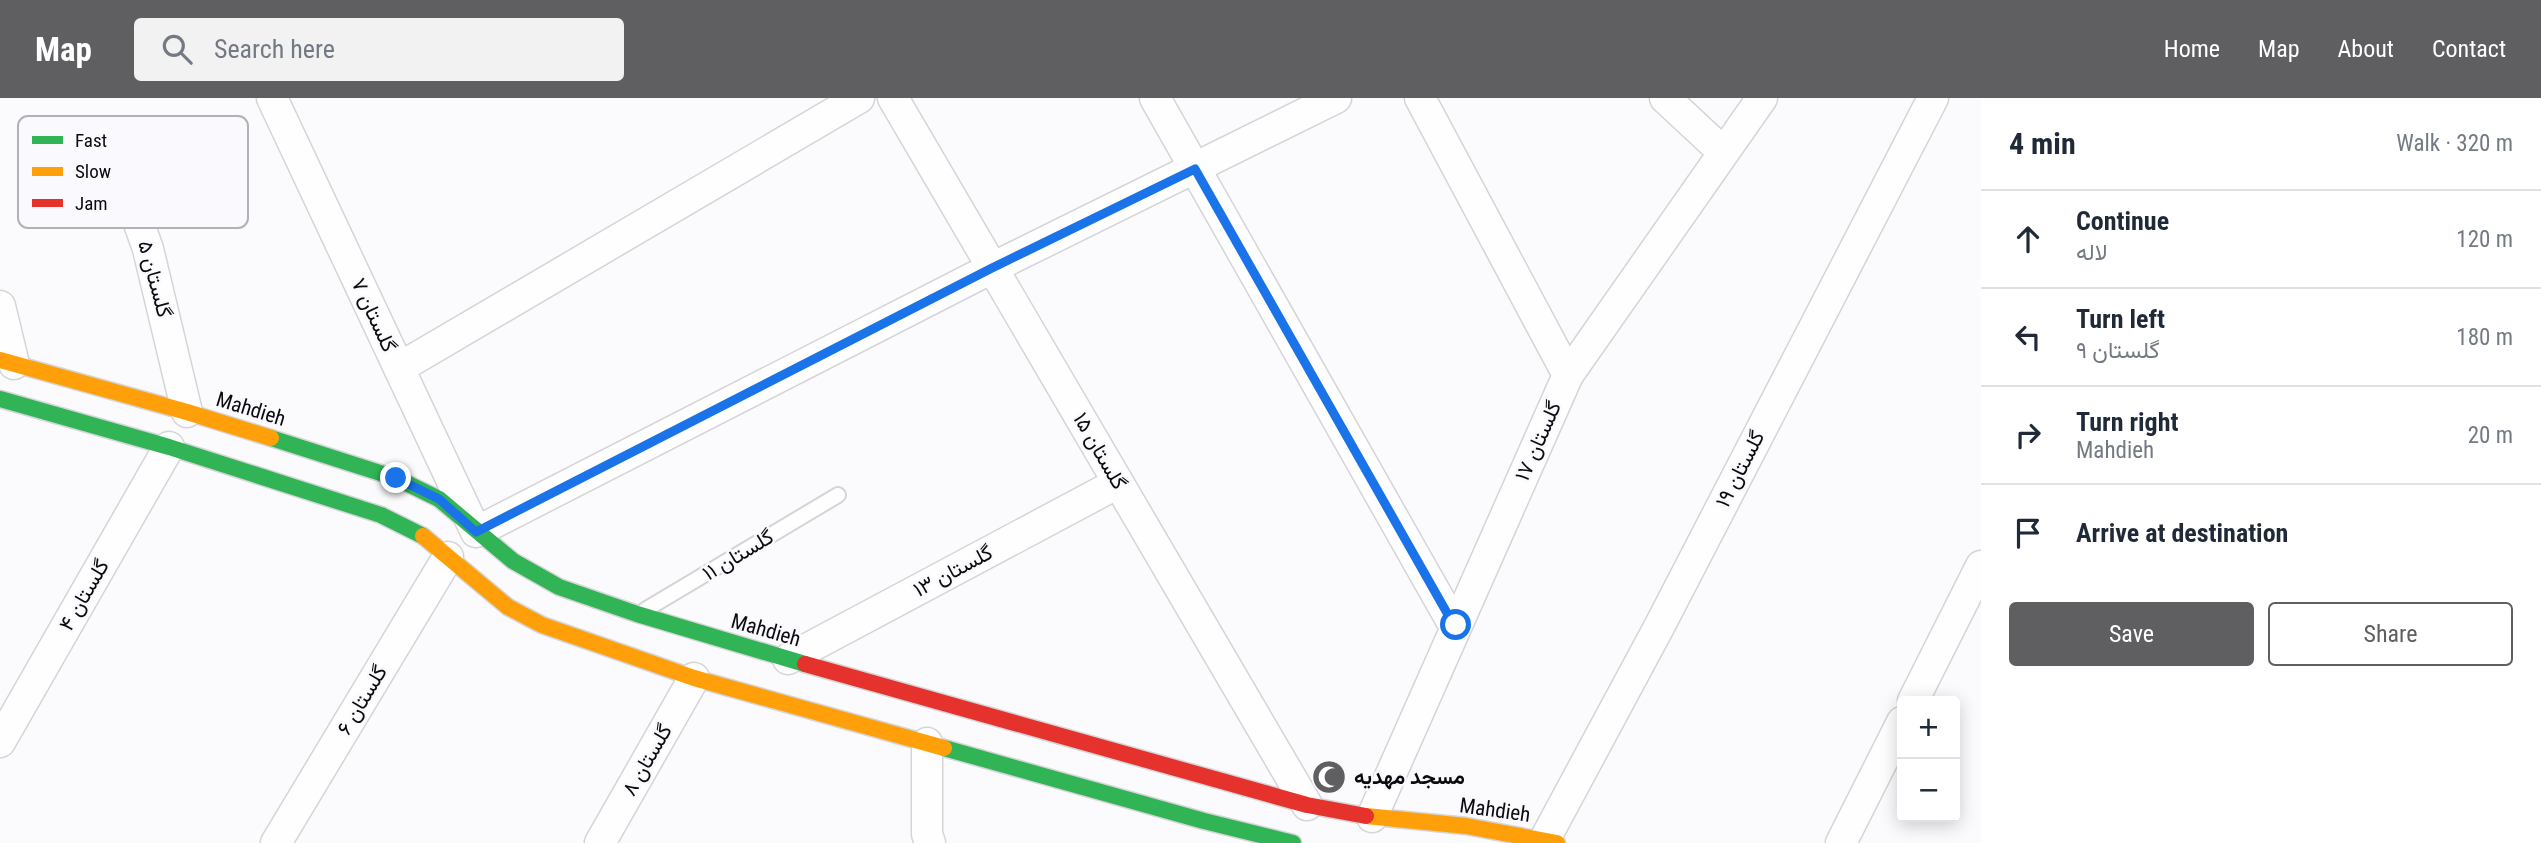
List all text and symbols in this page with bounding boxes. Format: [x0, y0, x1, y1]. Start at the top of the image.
search box [134, 18, 624, 81]
text: Map [35, 30, 92, 69]
icon: search [158, 30, 196, 68]
text: Search here [214, 34, 335, 64]
text: Home [2164, 35, 2220, 63]
text: Map [2258, 35, 2300, 63]
text: About [2338, 35, 2394, 63]
text: Contact [2432, 35, 2506, 63]
legend [18, 116, 248, 228]
text: 4 min [2009, 126, 2076, 161]
text: Fast [75, 129, 107, 152]
text: Walk · 320 m [2396, 130, 2513, 157]
text: Slow [75, 160, 111, 183]
text: Jam [75, 192, 108, 215]
text: Continue [2076, 206, 2169, 236]
icon: ahead [2009, 220, 2047, 258]
text: 120 m [2456, 226, 2513, 253]
street label: گلستان ۵ [133, 238, 177, 320]
text: لاله [2076, 239, 2108, 266]
street label: گلستان ۷ [347, 274, 401, 356]
text: Turn left [2076, 304, 2165, 334]
icon: left [2009, 318, 2047, 356]
text: 180 m [2456, 324, 2513, 351]
text: گلستان ۹ [2076, 337, 2160, 364]
street label: Mahdieh [213, 387, 289, 431]
street label: گلستان ۱۷ [1510, 397, 1566, 485]
text: Turn right [2076, 407, 2178, 437]
street label: گلستان ۱۵ [1068, 408, 1132, 494]
icon: right [2009, 416, 2047, 454]
text: 20 m [2468, 422, 2513, 449]
street label: گلستان ۱۹ [1711, 427, 1769, 511]
text: Mahdieh [2076, 437, 2154, 464]
route end [380, 462, 411, 493]
icon: arrive [2009, 514, 2047, 552]
text: Arrive at destination [2076, 518, 2288, 548]
street label: گلستان ۱۱ [698, 525, 778, 585]
street label: گلستان ۱۳ [909, 540, 997, 602]
street label: گلستان ۴ [54, 555, 114, 635]
button: Save [2009, 602, 2254, 666]
button: Share [2268, 602, 2513, 666]
street label: Mahdieh [728, 609, 804, 651]
route start [1440, 609, 1471, 640]
street label: گلستان ۶ [332, 661, 392, 739]
map controls [1897, 696, 1960, 822]
button: + [1897, 696, 1960, 759]
street label: گلستان ۸ [617, 720, 677, 800]
mosque icon: مسجد مهدیه [1310, 758, 1348, 796]
button: − [1897, 759, 1960, 822]
place label: مسجد مهدیه [1354, 765, 1465, 790]
street label: Mahdieh [1458, 793, 1532, 827]

